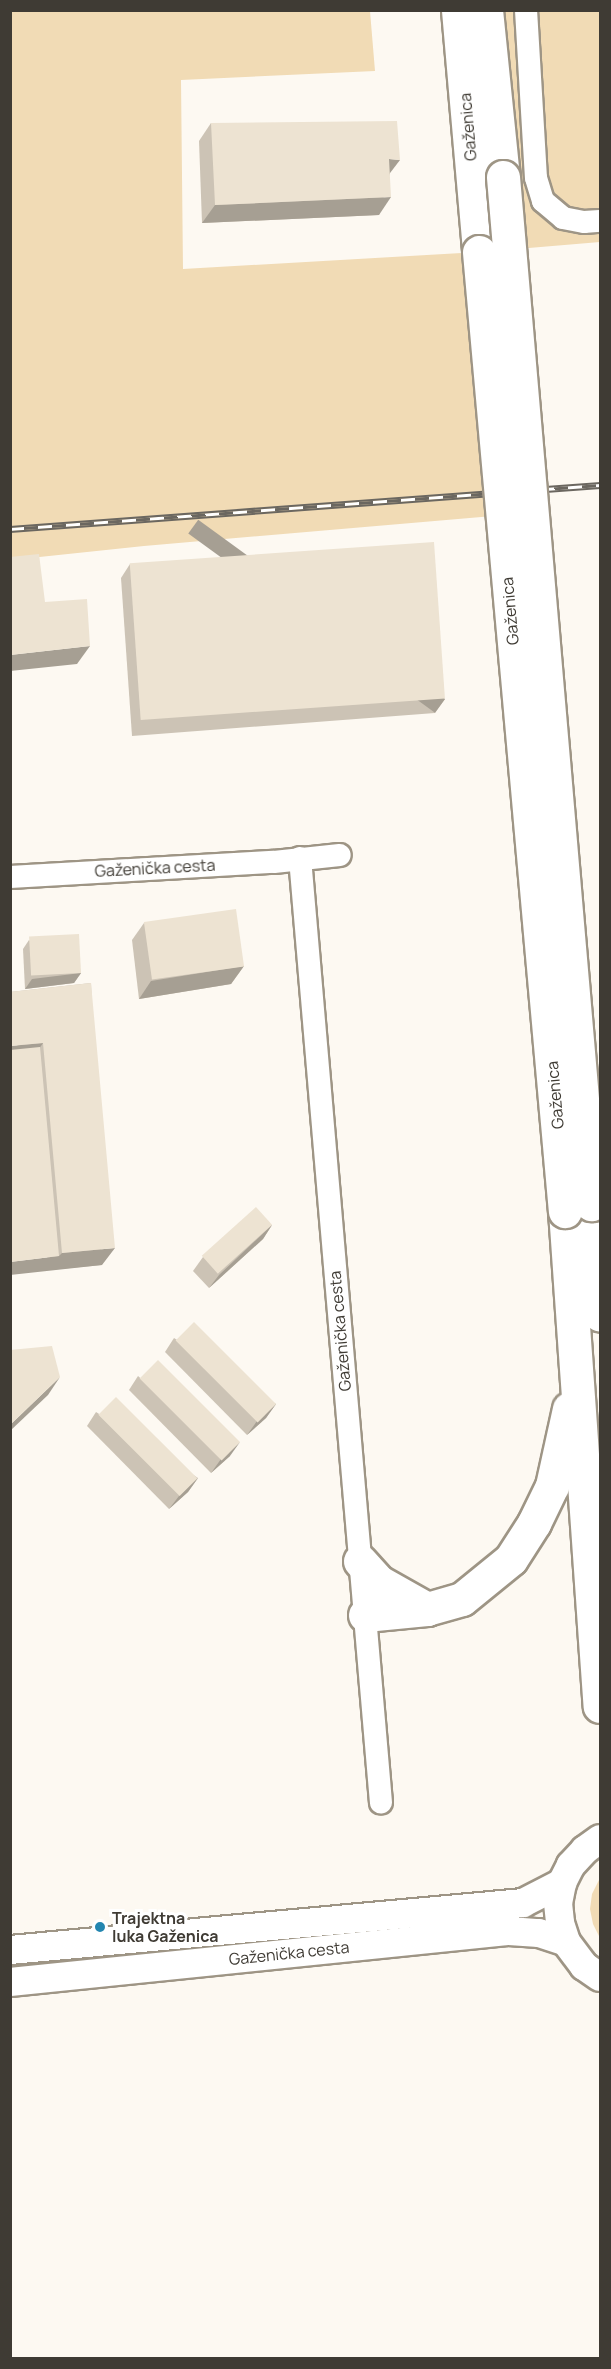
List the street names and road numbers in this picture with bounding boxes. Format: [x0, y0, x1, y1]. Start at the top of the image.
street label: Gaženica [455, 92, 481, 162]
street label: Gaženica [497, 576, 523, 646]
street label: Gaženička cesta [94, 855, 216, 881]
street label: Gaženica [542, 1060, 568, 1130]
street label: Gaženička cesta [325, 1270, 355, 1392]
street label: Gaženička cesta [228, 1937, 350, 1969]

